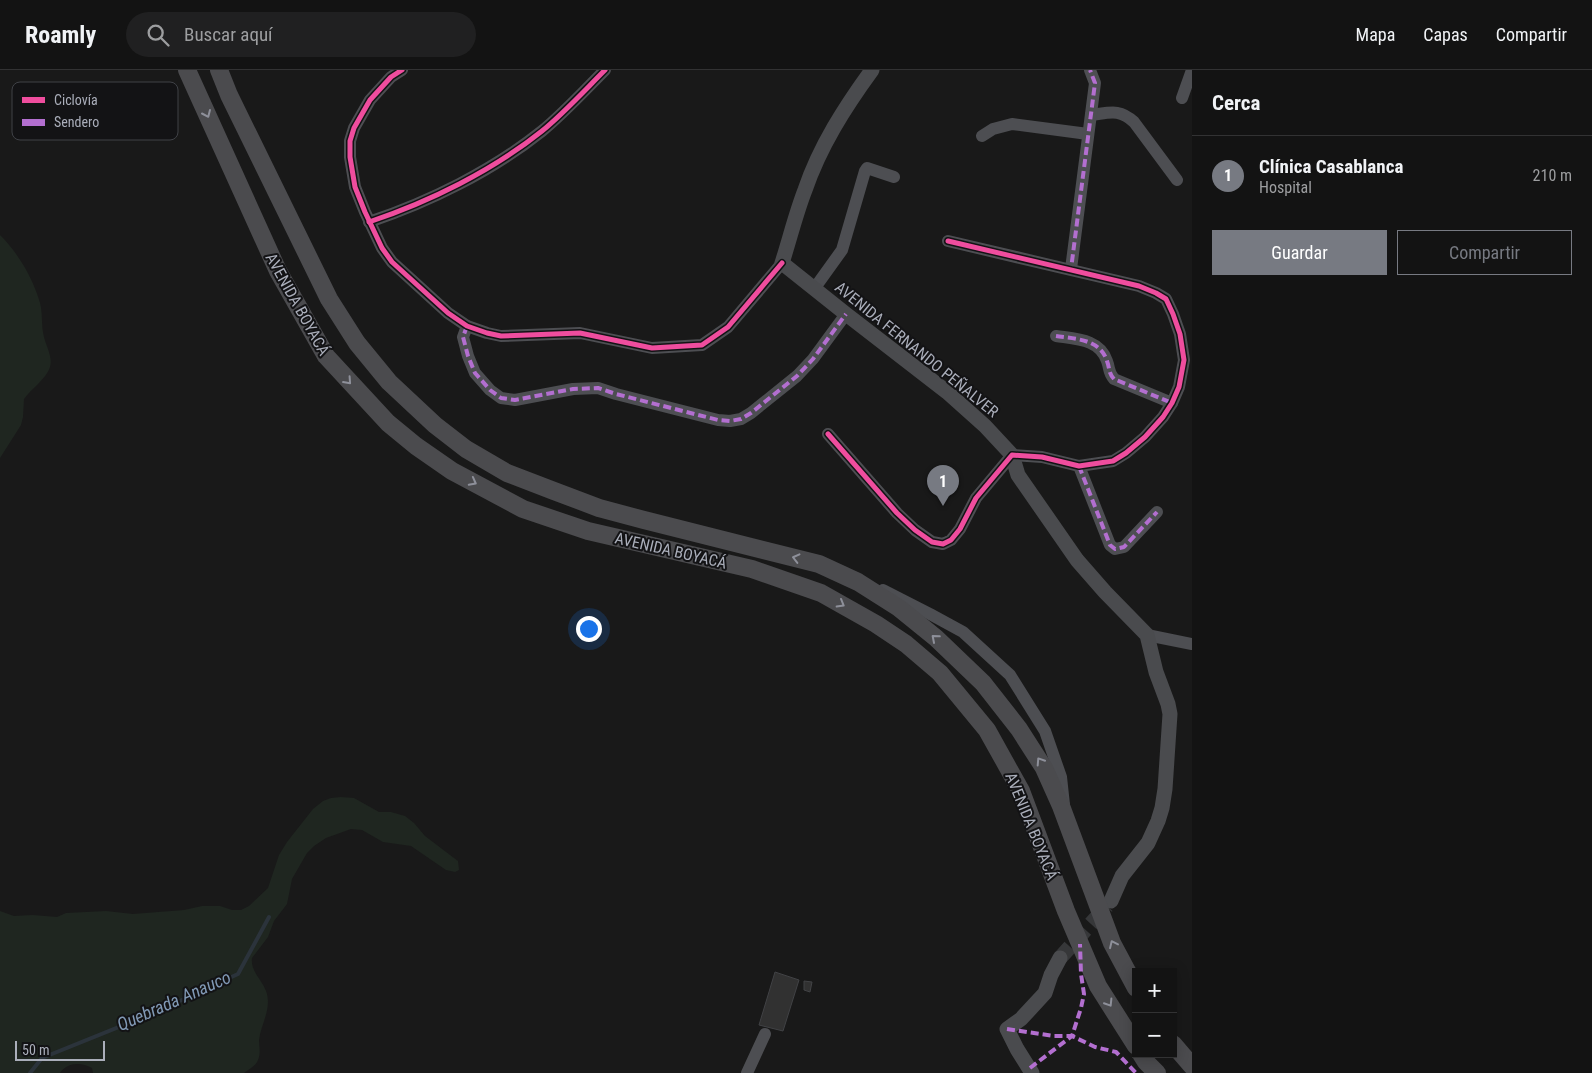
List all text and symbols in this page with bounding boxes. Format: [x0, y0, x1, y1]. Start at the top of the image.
search box [126, 12, 476, 57]
text: Roamly [25, 21, 96, 49]
icon: search [144, 21, 172, 49]
text: Buscar aquí [184, 23, 273, 46]
text: Mapa [1356, 24, 1395, 45]
text: Capas [1423, 24, 1468, 45]
text: Compartir [1496, 24, 1567, 45]
legend [12, 82, 178, 140]
text: Cerca [1212, 91, 1260, 115]
text: Ciclovía [54, 92, 98, 108]
one-way arrow [200, 109, 211, 118]
text: Sendero [54, 114, 99, 130]
text: Clínica Casablanca [1259, 155, 1403, 178]
text: 1 [1224, 166, 1232, 185]
text: 210 m [1533, 166, 1572, 185]
text: Hospital [1259, 178, 1312, 197]
button: Guardar [1212, 230, 1387, 275]
button: Compartir [1397, 230, 1572, 275]
street label: AVENIDA BOYACÁ [262, 250, 334, 359]
street label: AVENIDA FERNANDO PEÑALVER [831, 277, 1003, 422]
one-way arrow [342, 375, 351, 384]
pin: 1 [927, 465, 959, 506]
one-way arrow [468, 476, 477, 486]
street label: AVENIDA BOYACÁ [613, 528, 729, 573]
one-way arrow [792, 554, 800, 564]
one-way arrow [836, 598, 845, 608]
your location [576, 616, 602, 642]
one-way arrow [932, 635, 941, 644]
one-way arrow [1037, 758, 1046, 767]
street label: AVENIDA BOYACÁ [1001, 770, 1062, 883]
one-way arrow [1110, 941, 1120, 950]
water label: Quebrada Anauco [114, 966, 234, 1035]
map controls [1132, 968, 1177, 1058]
button: + [1132, 968, 1177, 1013]
one-way arrow [1102, 997, 1112, 1006]
button: − [1132, 1013, 1177, 1058]
scale bar [15, 1038, 105, 1061]
text: 50 m [22, 1042, 50, 1058]

